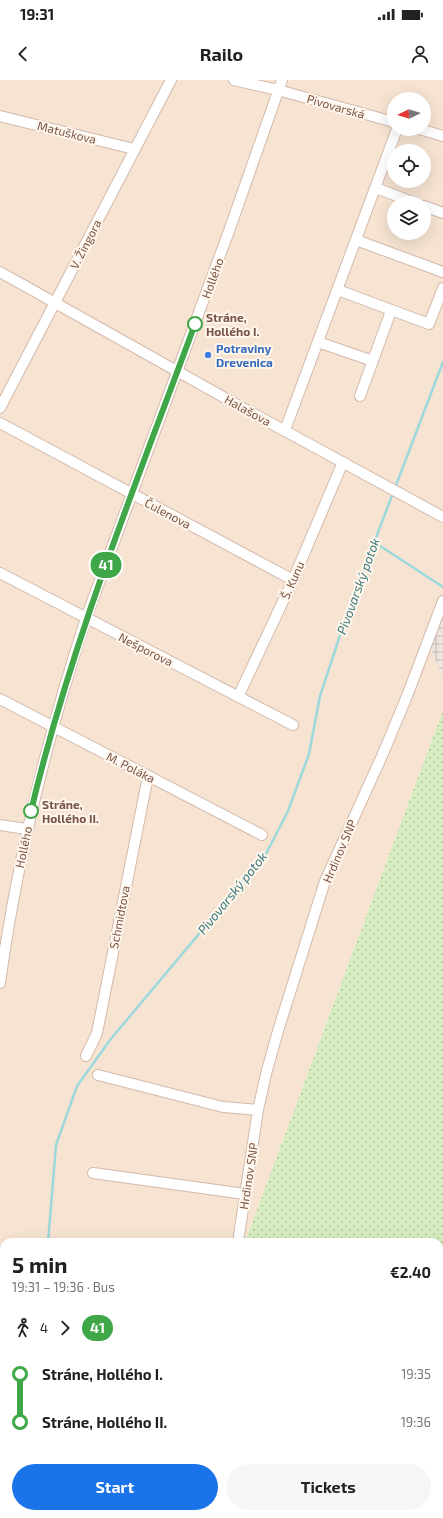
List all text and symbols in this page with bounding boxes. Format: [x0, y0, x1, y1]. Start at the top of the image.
text: 19:31 [20, 5, 54, 23]
icon: back [12, 43, 34, 65]
text: Railo [200, 43, 243, 65]
icon: person [409, 43, 431, 65]
street label: Pivovarská [305, 91, 367, 121]
north arrow [387, 92, 431, 136]
map controls [387, 92, 431, 240]
street label: Matuškova [36, 118, 98, 146]
button: locate [387, 144, 431, 188]
button: layers [387, 196, 431, 240]
street label: V. Žingora [67, 217, 103, 271]
street label: Hollého [198, 256, 226, 300]
place label: Stráne, Hollého I. [206, 310, 259, 338]
marker: Stráne, Hollého I. [187, 316, 203, 332]
place label: Potraviny Drevenica [216, 341, 273, 369]
marker: Potraviny Drevenica [203, 350, 213, 360]
street label: Halašova [223, 392, 273, 428]
street label: Čulenova [143, 495, 193, 531]
water label: Pivovarský potok [333, 535, 383, 636]
line badge: 41 [88, 552, 124, 578]
text: 41 [99, 556, 113, 573]
street label: Š. Kunu [277, 559, 307, 601]
street label: Nešporova [117, 629, 175, 669]
street label: M. Poláka [104, 749, 158, 785]
place label: Stráne, Hollého II. [42, 797, 99, 825]
marker: Stráne, Hollého II. [23, 803, 39, 819]
street label: Hrdinov SNP [319, 817, 359, 885]
street label: Hollého [12, 825, 34, 869]
water label: Pivovarský potok [194, 848, 270, 937]
street label: Schmidtova [106, 884, 132, 950]
street label: Hrdinov SNP [236, 1142, 260, 1210]
text: 5 min [12, 1251, 68, 1277]
text: €2.40 [390, 1263, 431, 1281]
text: 19:31 – 19:36 · Bus [12, 1279, 115, 1295]
icon: walk [12, 1317, 34, 1339]
icon: forward [54, 1317, 76, 1339]
text: 41 [90, 1319, 105, 1336]
text: 4 [40, 1320, 48, 1336]
text: Stráne, Hollého I. [42, 1365, 163, 1383]
text: 19:35 [401, 1366, 431, 1382]
text: Stráne, Hollého II. [42, 1413, 167, 1431]
text: 19:36 [401, 1414, 431, 1430]
button: Start [12, 1464, 218, 1510]
button: Tickets [226, 1464, 431, 1510]

